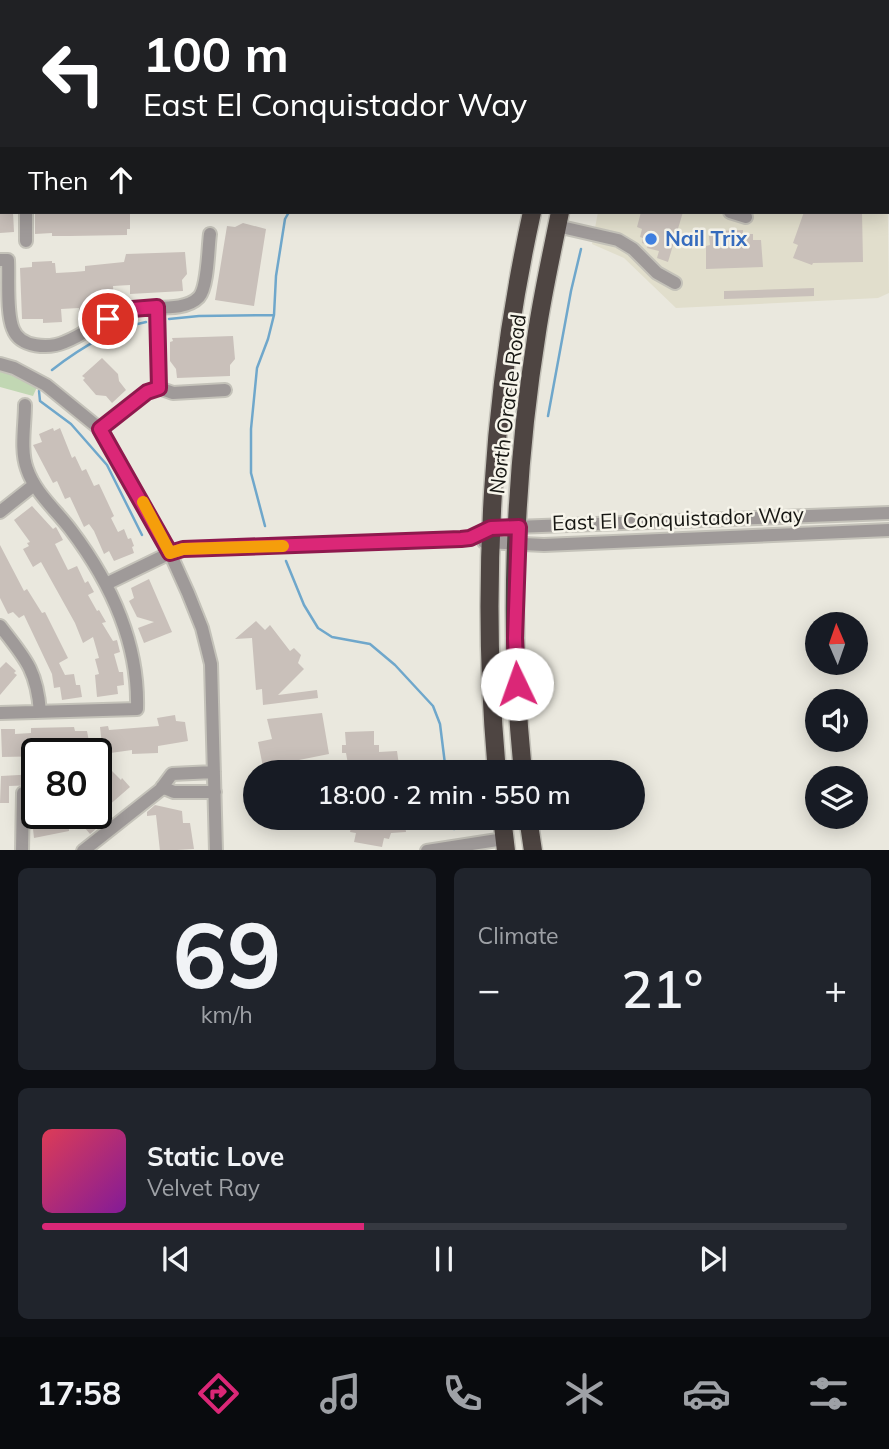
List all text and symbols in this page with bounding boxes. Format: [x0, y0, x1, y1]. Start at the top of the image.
text: 100 m [143, 23, 289, 84]
icon: left [28, 28, 119, 119]
text: East El Conquistador Way [143, 84, 527, 124]
icon: ahead [102, 161, 140, 199]
text: Then [28, 164, 88, 197]
place label: Nail Trix [665, 225, 748, 251]
marker: Nail Trix [643, 231, 659, 247]
pin [78, 289, 138, 349]
icon: arrive [89, 300, 127, 338]
street label: North Oracle Road [483, 312, 531, 495]
street label: East El Conquistador Way [552, 501, 804, 535]
north arrow [805, 612, 868, 676]
map controls [805, 612, 868, 829]
position arrow [480, 647, 554, 721]
button: sound [805, 689, 868, 752]
speed limit sign: 80 [21, 738, 112, 829]
button: layers [805, 766, 868, 829]
text: 18:00 · 2 min · 550 m [317, 778, 571, 811]
text: 69 [172, 897, 281, 1011]
text: Climate [478, 921, 559, 950]
text: 21° [621, 956, 703, 1021]
text: − [478, 965, 500, 1013]
text: + [824, 965, 847, 1013]
text: km/h [201, 1000, 253, 1029]
text: Static Love [147, 1140, 284, 1173]
text: Velvet Ray [147, 1173, 260, 1202]
icon: previous [157, 1240, 195, 1278]
icon: pause [425, 1240, 463, 1278]
icon: next [694, 1240, 732, 1278]
icon: directions [194, 1369, 243, 1418]
icon: music [316, 1369, 365, 1418]
icon: phone [438, 1369, 487, 1418]
icon: climate [560, 1369, 609, 1418]
icon: car [682, 1369, 731, 1418]
icon: filters [804, 1369, 853, 1418]
text: 17:58 [36, 1373, 121, 1413]

